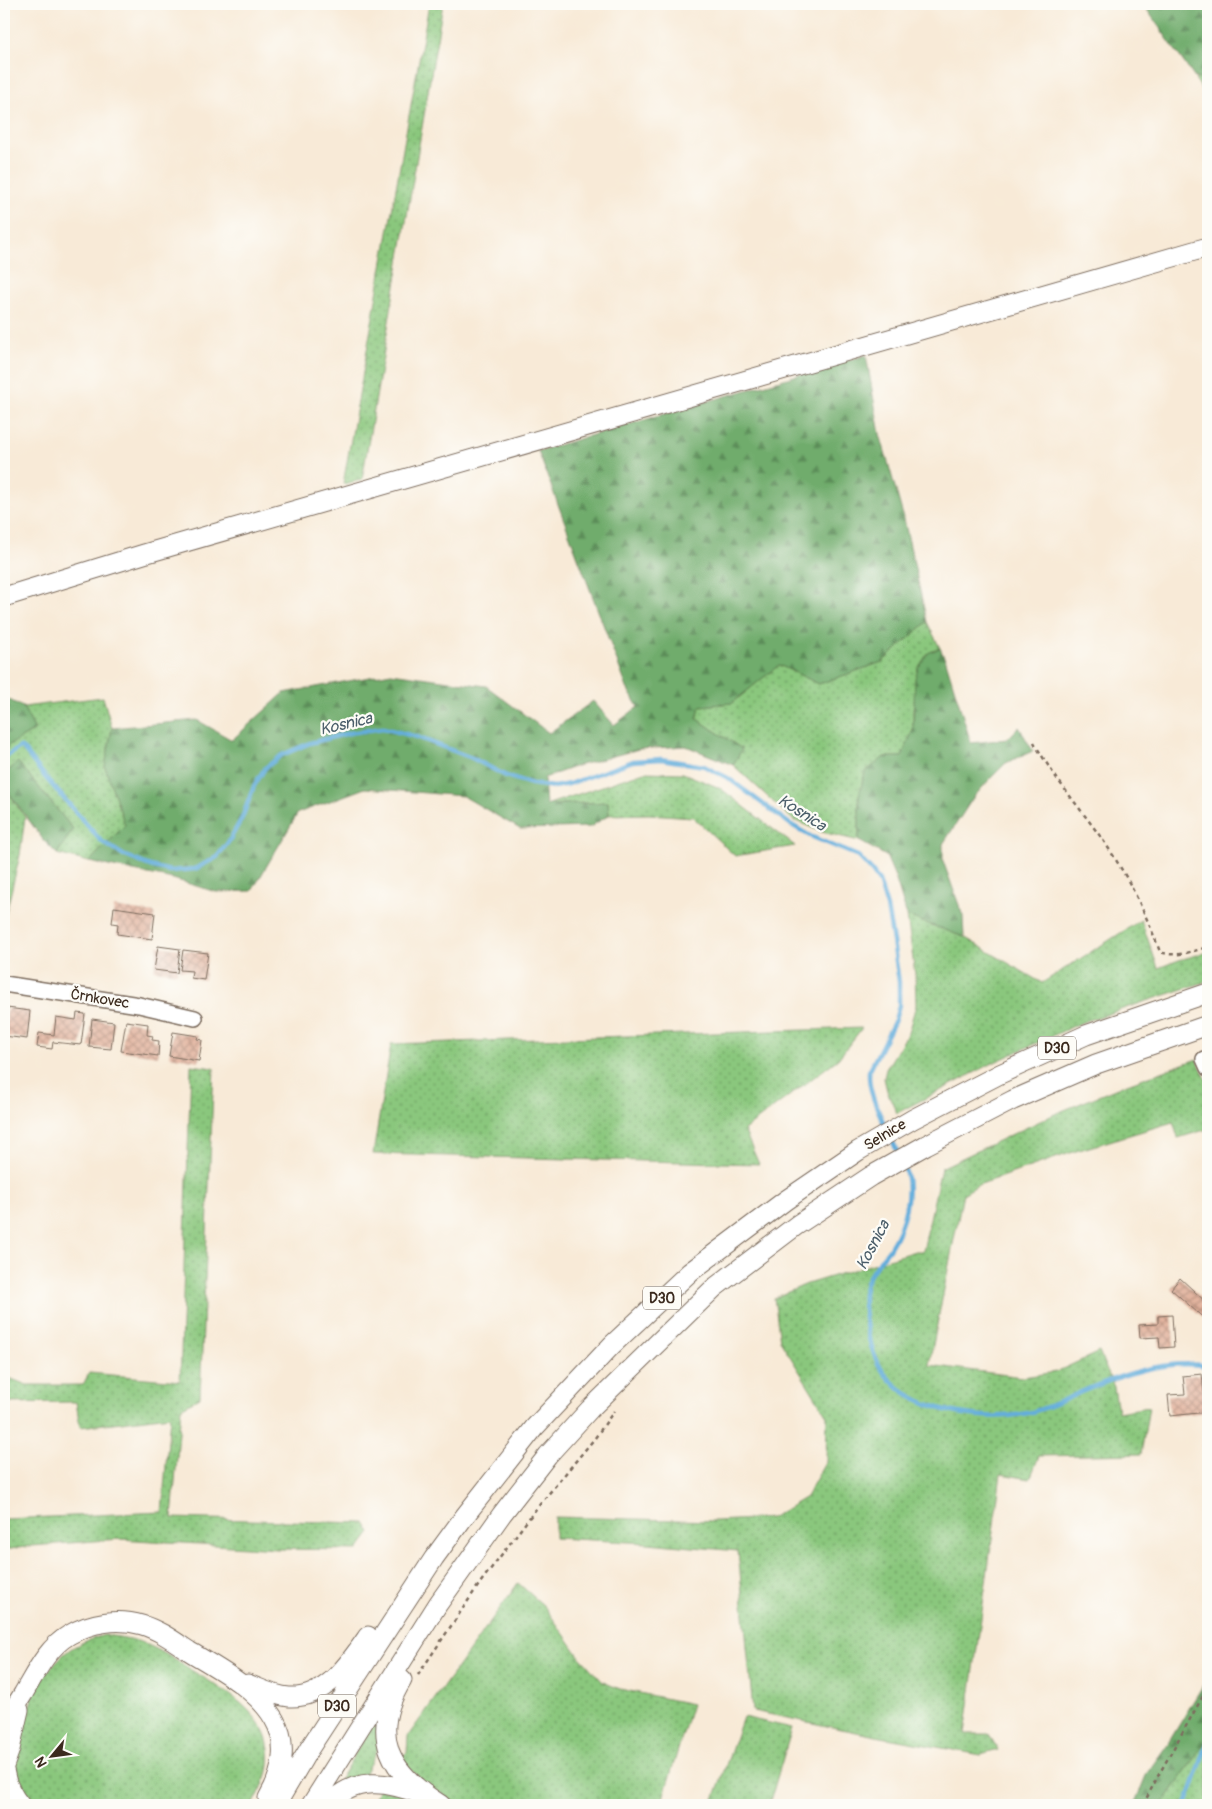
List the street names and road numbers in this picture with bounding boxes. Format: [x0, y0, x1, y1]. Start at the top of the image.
street label: Črnkovec [69, 985, 131, 1013]
road number: D30 [1038, 1036, 1076, 1060]
street label: Selnice [860, 1115, 910, 1155]
road number: D30 [643, 1286, 681, 1310]
road number: D30 [318, 1694, 356, 1718]

